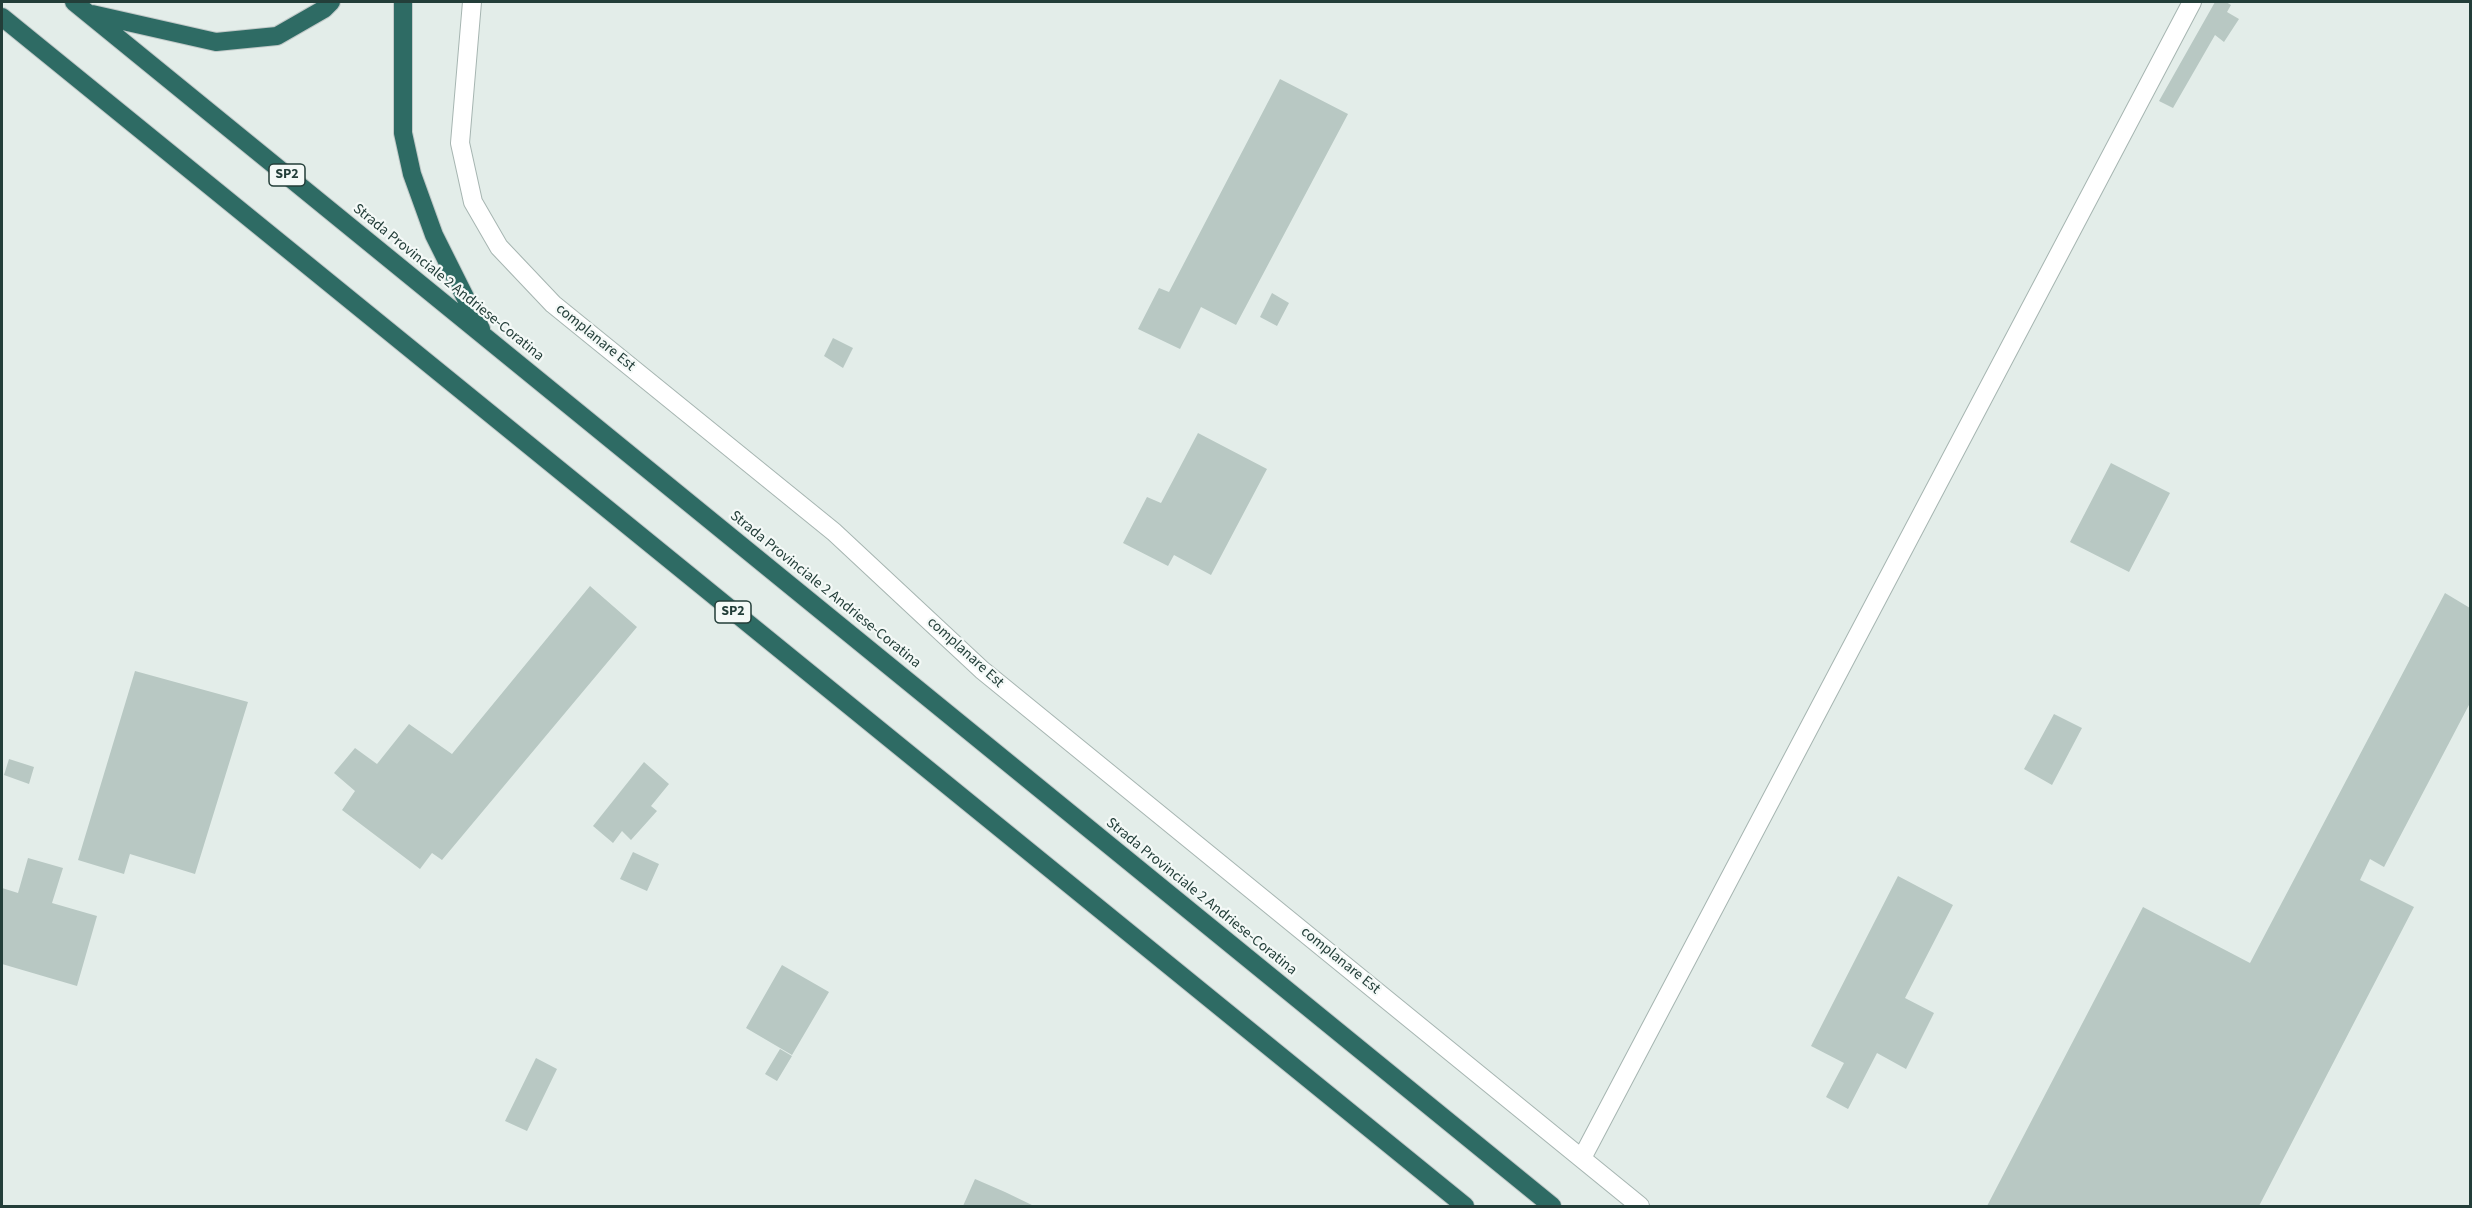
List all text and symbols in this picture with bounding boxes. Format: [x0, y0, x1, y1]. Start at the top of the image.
road number: SP2 [269, 164, 305, 186]
street label: Strada Provinciale 2 Andriese-Coratina [349, 200, 547, 366]
street label: complanare Est [552, 300, 638, 376]
street label: Strada Provinciale 2 Andriese-Coratina [726, 507, 924, 673]
road number: SP2 [715, 601, 751, 623]
street label: complanare Est [923, 614, 1007, 692]
street label: Strada Provinciale 2 Andriese-Coratina [1102, 814, 1300, 980]
street label: complanare Est [1297, 923, 1383, 999]

